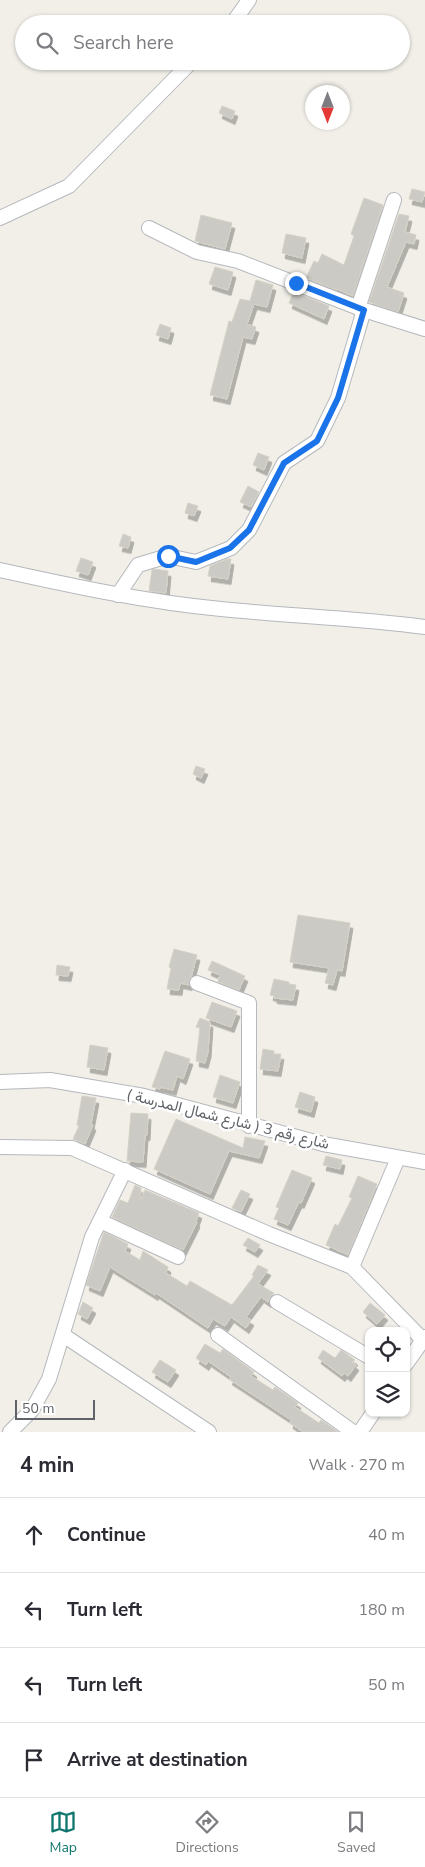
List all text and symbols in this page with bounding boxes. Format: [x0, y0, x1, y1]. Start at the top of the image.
search box [15, 15, 410, 70]
icon: search [33, 29, 61, 57]
text: Search here [73, 30, 174, 56]
north arrow [305, 85, 350, 130]
route end [285, 272, 308, 295]
route start [157, 545, 180, 568]
street label: شارع رقم 3 ( شارع شمال المدرسة ) [124, 1084, 332, 1155]
map controls [365, 1327, 410, 1417]
button: locate [365, 1327, 410, 1372]
button: layers [365, 1372, 410, 1417]
scale bar [15, 1397, 95, 1420]
text: 50 m [22, 1399, 54, 1418]
text: 4 min [20, 1451, 74, 1479]
text: Walk · 270 m [309, 1454, 405, 1476]
icon: ahead [20, 1521, 48, 1549]
text: Continue [67, 1522, 146, 1548]
text: 40 m [368, 1524, 405, 1546]
icon: left [20, 1596, 48, 1624]
text: Turn left [67, 1597, 142, 1623]
text: 180 m [358, 1599, 405, 1621]
icon: left [20, 1671, 48, 1699]
text: Turn left [67, 1672, 142, 1698]
text: 50 m [368, 1674, 405, 1696]
icon: arrive [20, 1746, 48, 1774]
text: Arrive at destination [67, 1747, 248, 1773]
tab: Map [49, 1808, 77, 1857]
tab: Directions [176, 1808, 239, 1857]
tab: Saved [337, 1808, 376, 1857]

